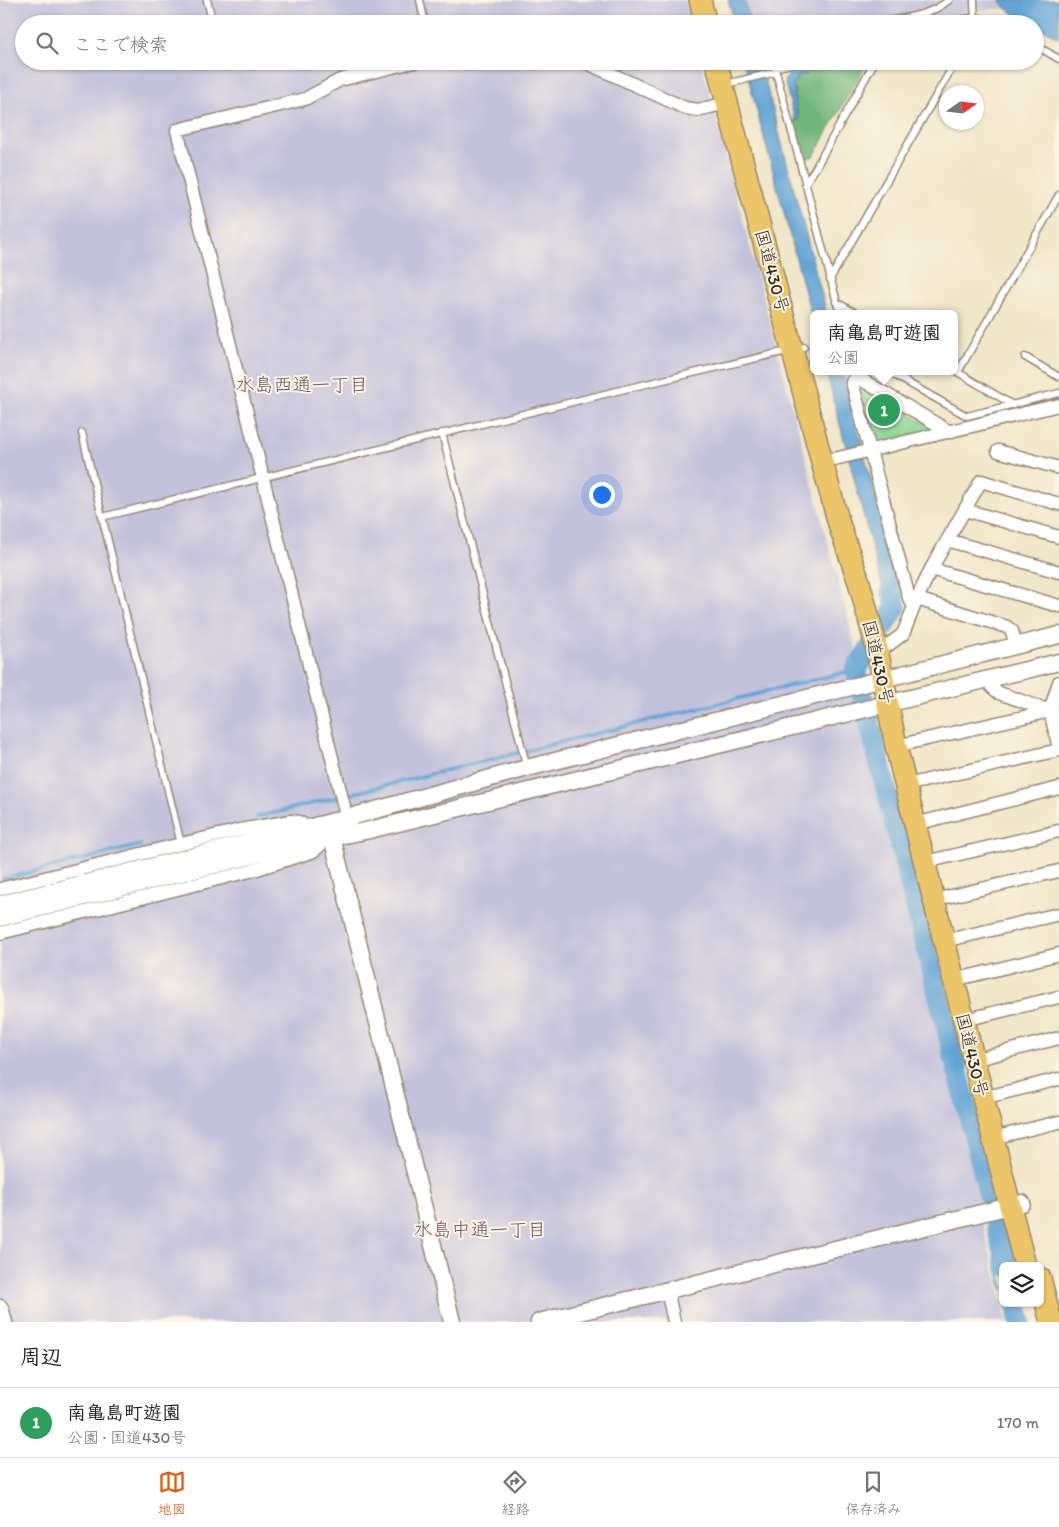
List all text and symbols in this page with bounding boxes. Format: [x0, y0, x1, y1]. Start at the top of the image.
search box [15, 15, 1044, 70]
icon: search [33, 29, 61, 57]
text: ここで検索 [73, 33, 168, 56]
north arrow [939, 85, 984, 130]
street label: 国道430号 [750, 227, 794, 315]
popup [810, 310, 958, 375]
text: 南亀島町遊園 [827, 321, 941, 344]
text: 公園 [827, 348, 859, 367]
district label: 水島西通一丁目 [235, 373, 369, 396]
pin: 1 [868, 391, 900, 429]
your location [589, 482, 615, 508]
street label: 国道430号 [858, 618, 898, 706]
street label: 国道430号 [951, 1011, 993, 1099]
district label: 水島中通一丁目 [413, 1218, 547, 1241]
map controls [999, 1262, 1044, 1307]
button: layers [999, 1262, 1044, 1307]
text: 周辺 [20, 1344, 62, 1369]
text: 南亀島町遊園 [67, 1401, 181, 1424]
text: 1 [32, 1413, 40, 1432]
text: 170 m [997, 1413, 1039, 1432]
text: 公園 · 国道430号 [67, 1428, 186, 1447]
tab: 地図 [158, 1468, 186, 1518]
tab: 経路 [501, 1468, 529, 1518]
tab: 保存済み [845, 1468, 901, 1518]

